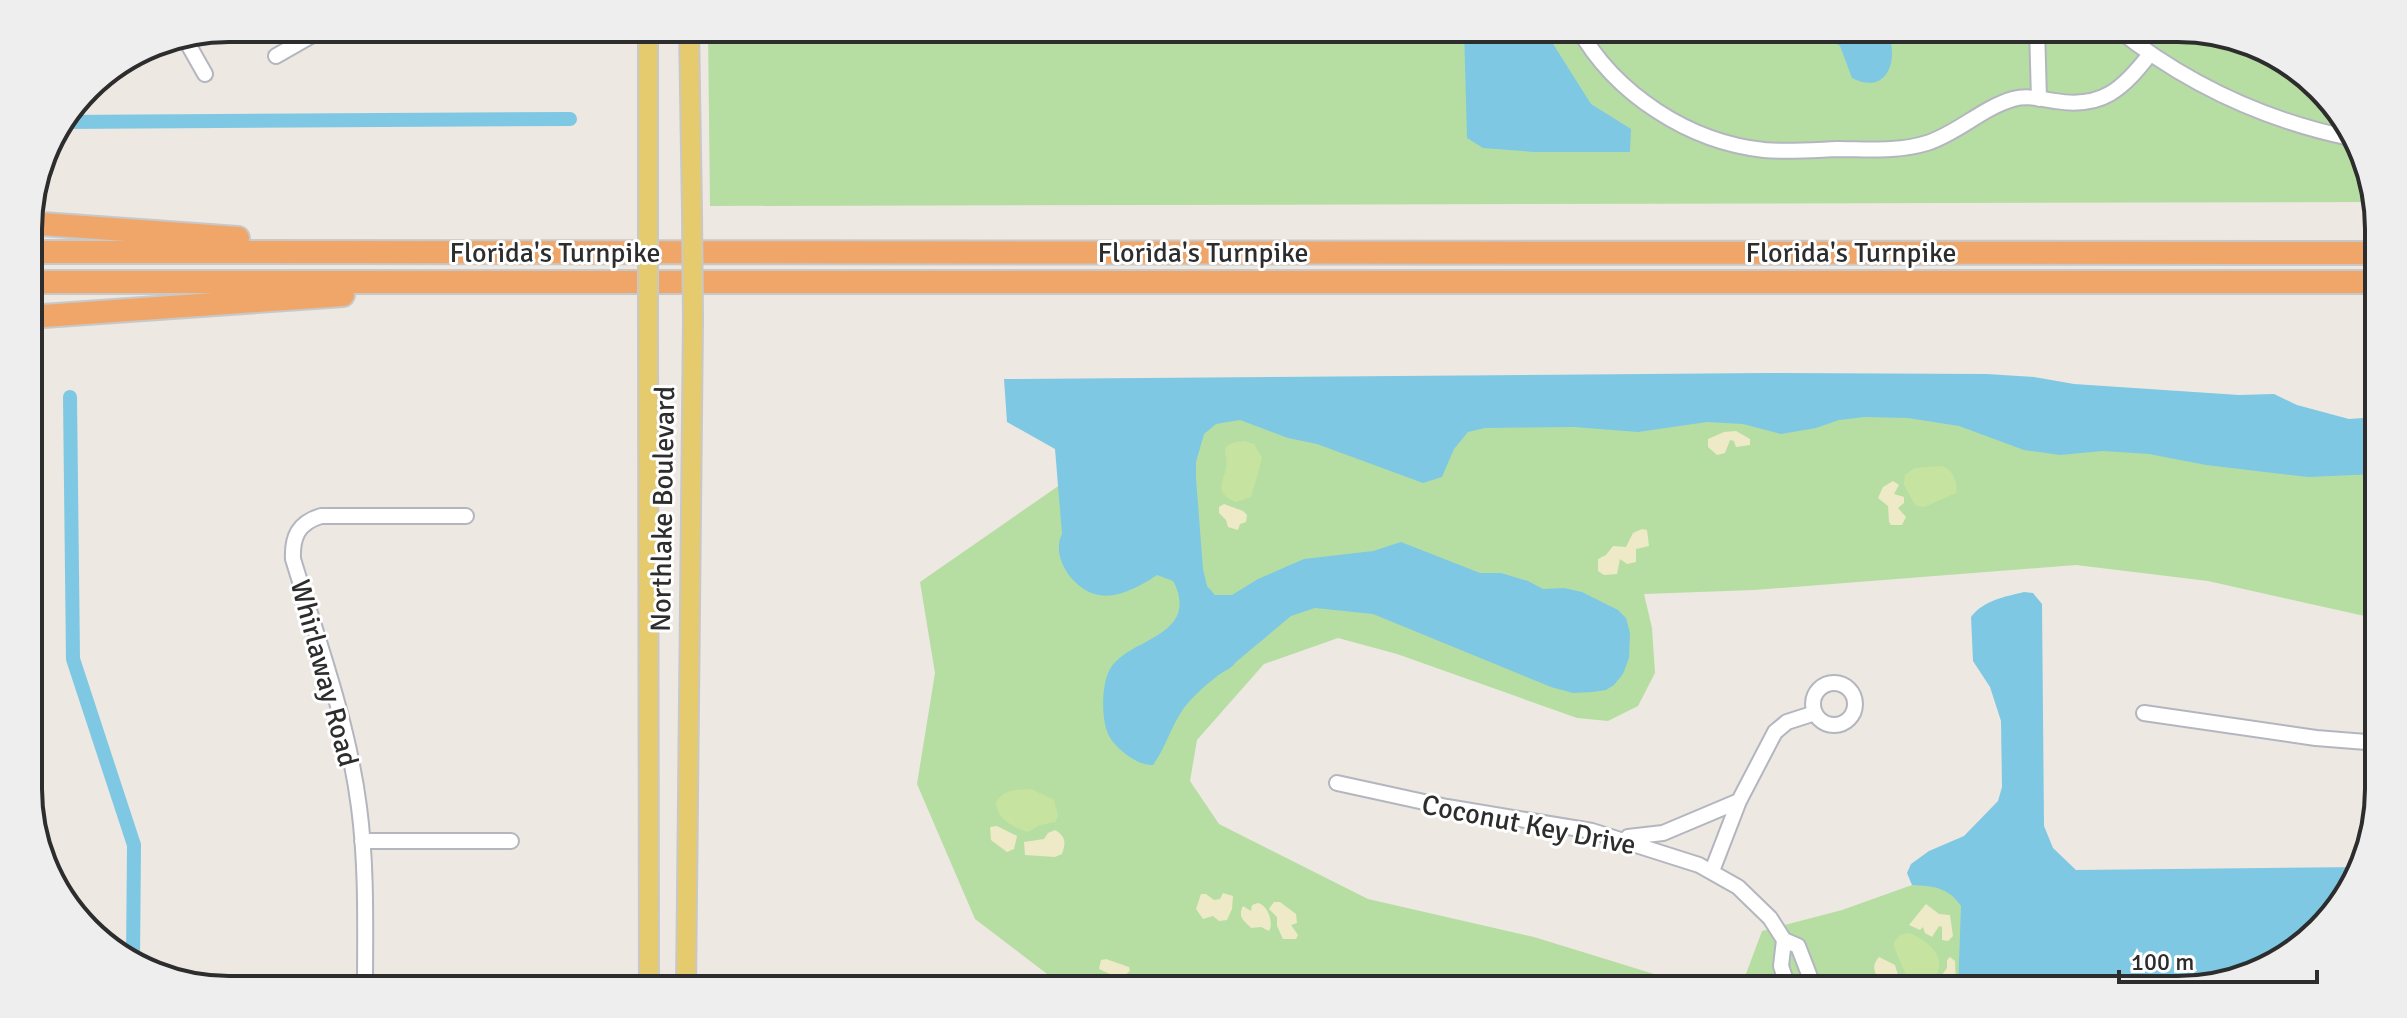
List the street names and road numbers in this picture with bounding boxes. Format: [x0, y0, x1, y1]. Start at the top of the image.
street label: Florida's Turnpike [450, 236, 660, 270]
street label: Florida's Turnpike [1098, 236, 1308, 270]
street label: Florida's Turnpike [1746, 236, 1956, 270]
street label: Northlake Boulevard [644, 386, 682, 632]
street label: Whirlaway Road [283, 576, 365, 770]
street label: Coconut Key Drive [1419, 788, 1639, 862]

